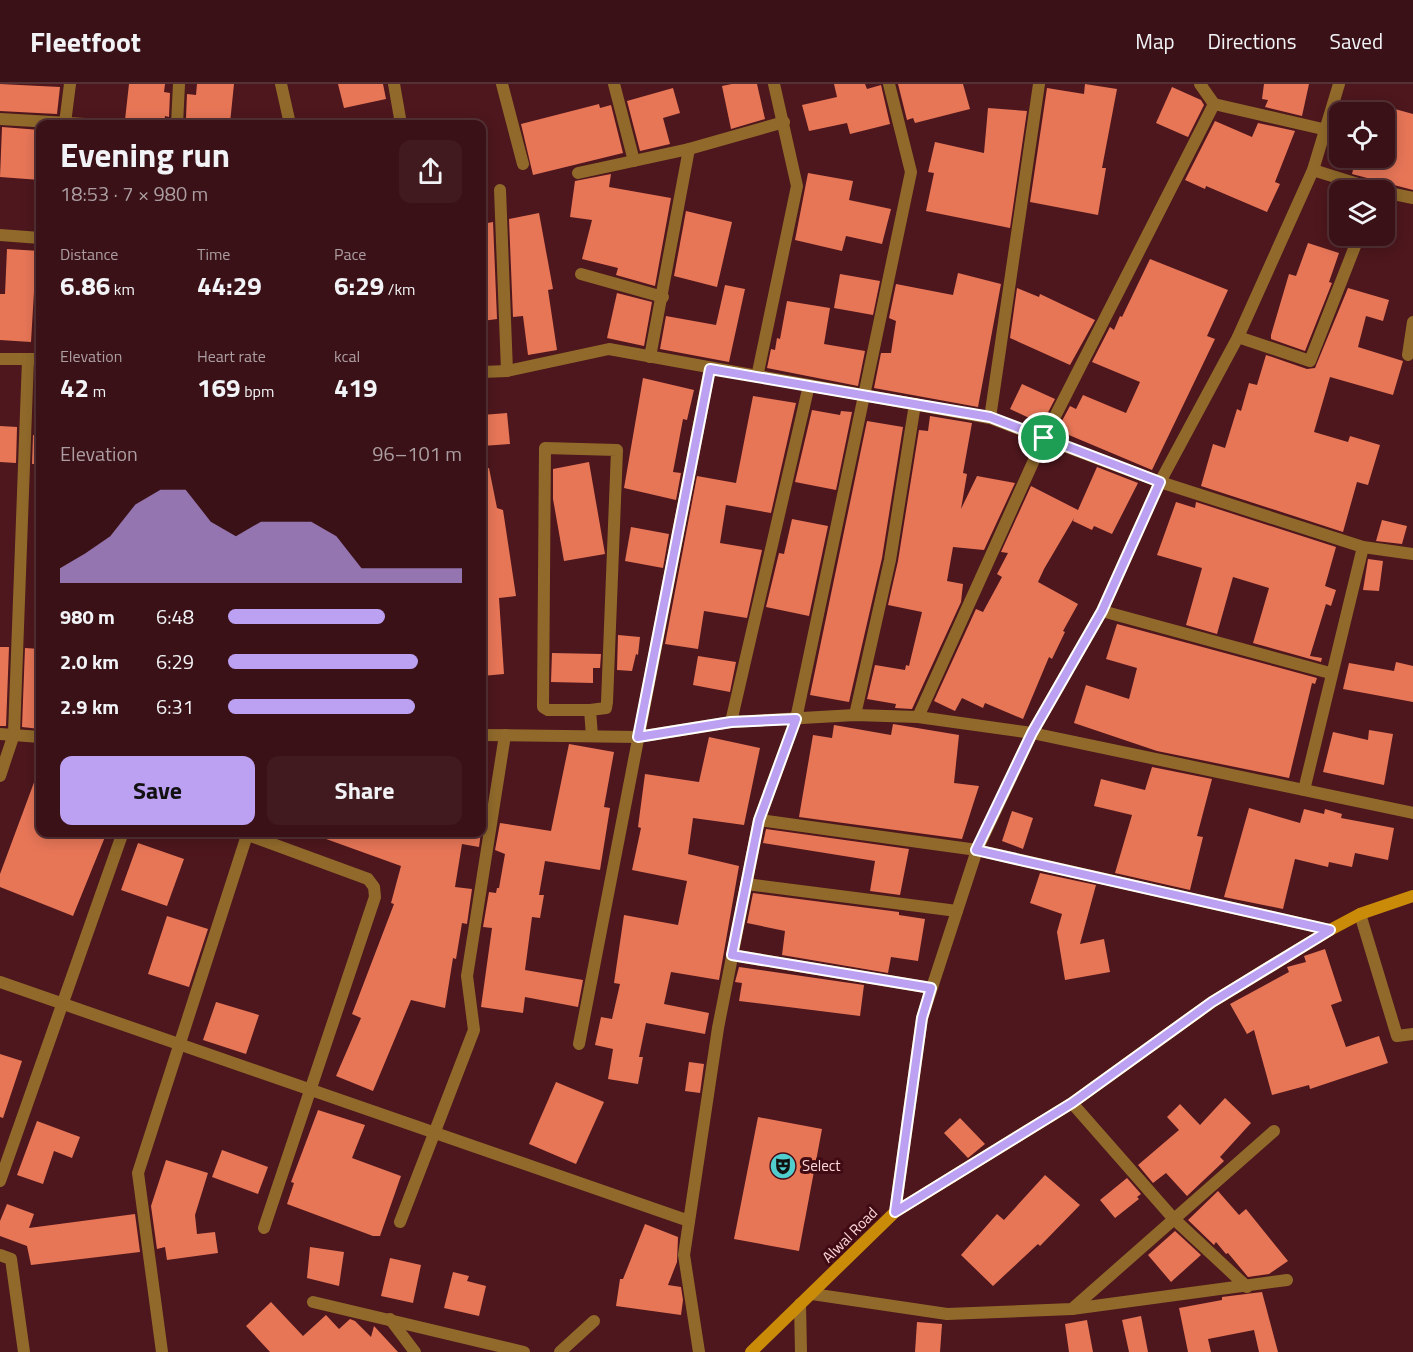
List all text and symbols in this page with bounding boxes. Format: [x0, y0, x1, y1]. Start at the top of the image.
text: Fleetfoot [30, 20, 141, 63]
text: Map [1135, 25, 1175, 57]
text: Directions [1208, 25, 1297, 57]
text: Saved [1330, 25, 1383, 57]
map controls [1329, 102, 1395, 246]
button: locate [1329, 102, 1395, 168]
text: Evening run [60, 130, 230, 180]
button: share [399, 140, 462, 203]
text: 18:53 · 7 × 980 m [60, 178, 208, 209]
button: layers [1329, 180, 1395, 246]
text: Distance [60, 242, 118, 266]
text: Time [197, 242, 230, 266]
text: Pace [334, 242, 366, 266]
text: 6.86 [60, 266, 110, 305]
text: 44:29 [197, 266, 262, 305]
text: 6:29 [334, 266, 384, 305]
text: km [110, 277, 135, 301]
text: /km [384, 277, 416, 301]
text: Elevation [60, 344, 122, 368]
text: Heart rate [197, 344, 266, 368]
text: kcal [334, 344, 360, 368]
text: 42 [60, 368, 89, 407]
text: 169 [197, 368, 241, 407]
text: 419 [334, 368, 378, 407]
text: m [89, 379, 106, 403]
text: bpm [241, 379, 274, 403]
pin [1018, 412, 1069, 463]
icon: arrive [1027, 421, 1060, 454]
text: Elevation [60, 438, 138, 469]
text: 96–101 m [372, 438, 462, 469]
text: 980 m [60, 601, 115, 632]
text: 6:48 [156, 601, 194, 632]
text: 2.0 km [60, 646, 119, 677]
text: 6:29 [156, 646, 194, 677]
text: 2.9 km [60, 691, 119, 722]
text: 6:31 [156, 691, 194, 722]
button: Save [60, 756, 255, 825]
button: Share [267, 756, 462, 825]
theatre icon: Select [768, 1151, 798, 1181]
place label: Select [802, 1154, 841, 1177]
street label: Alwal Road [817, 1202, 883, 1268]

